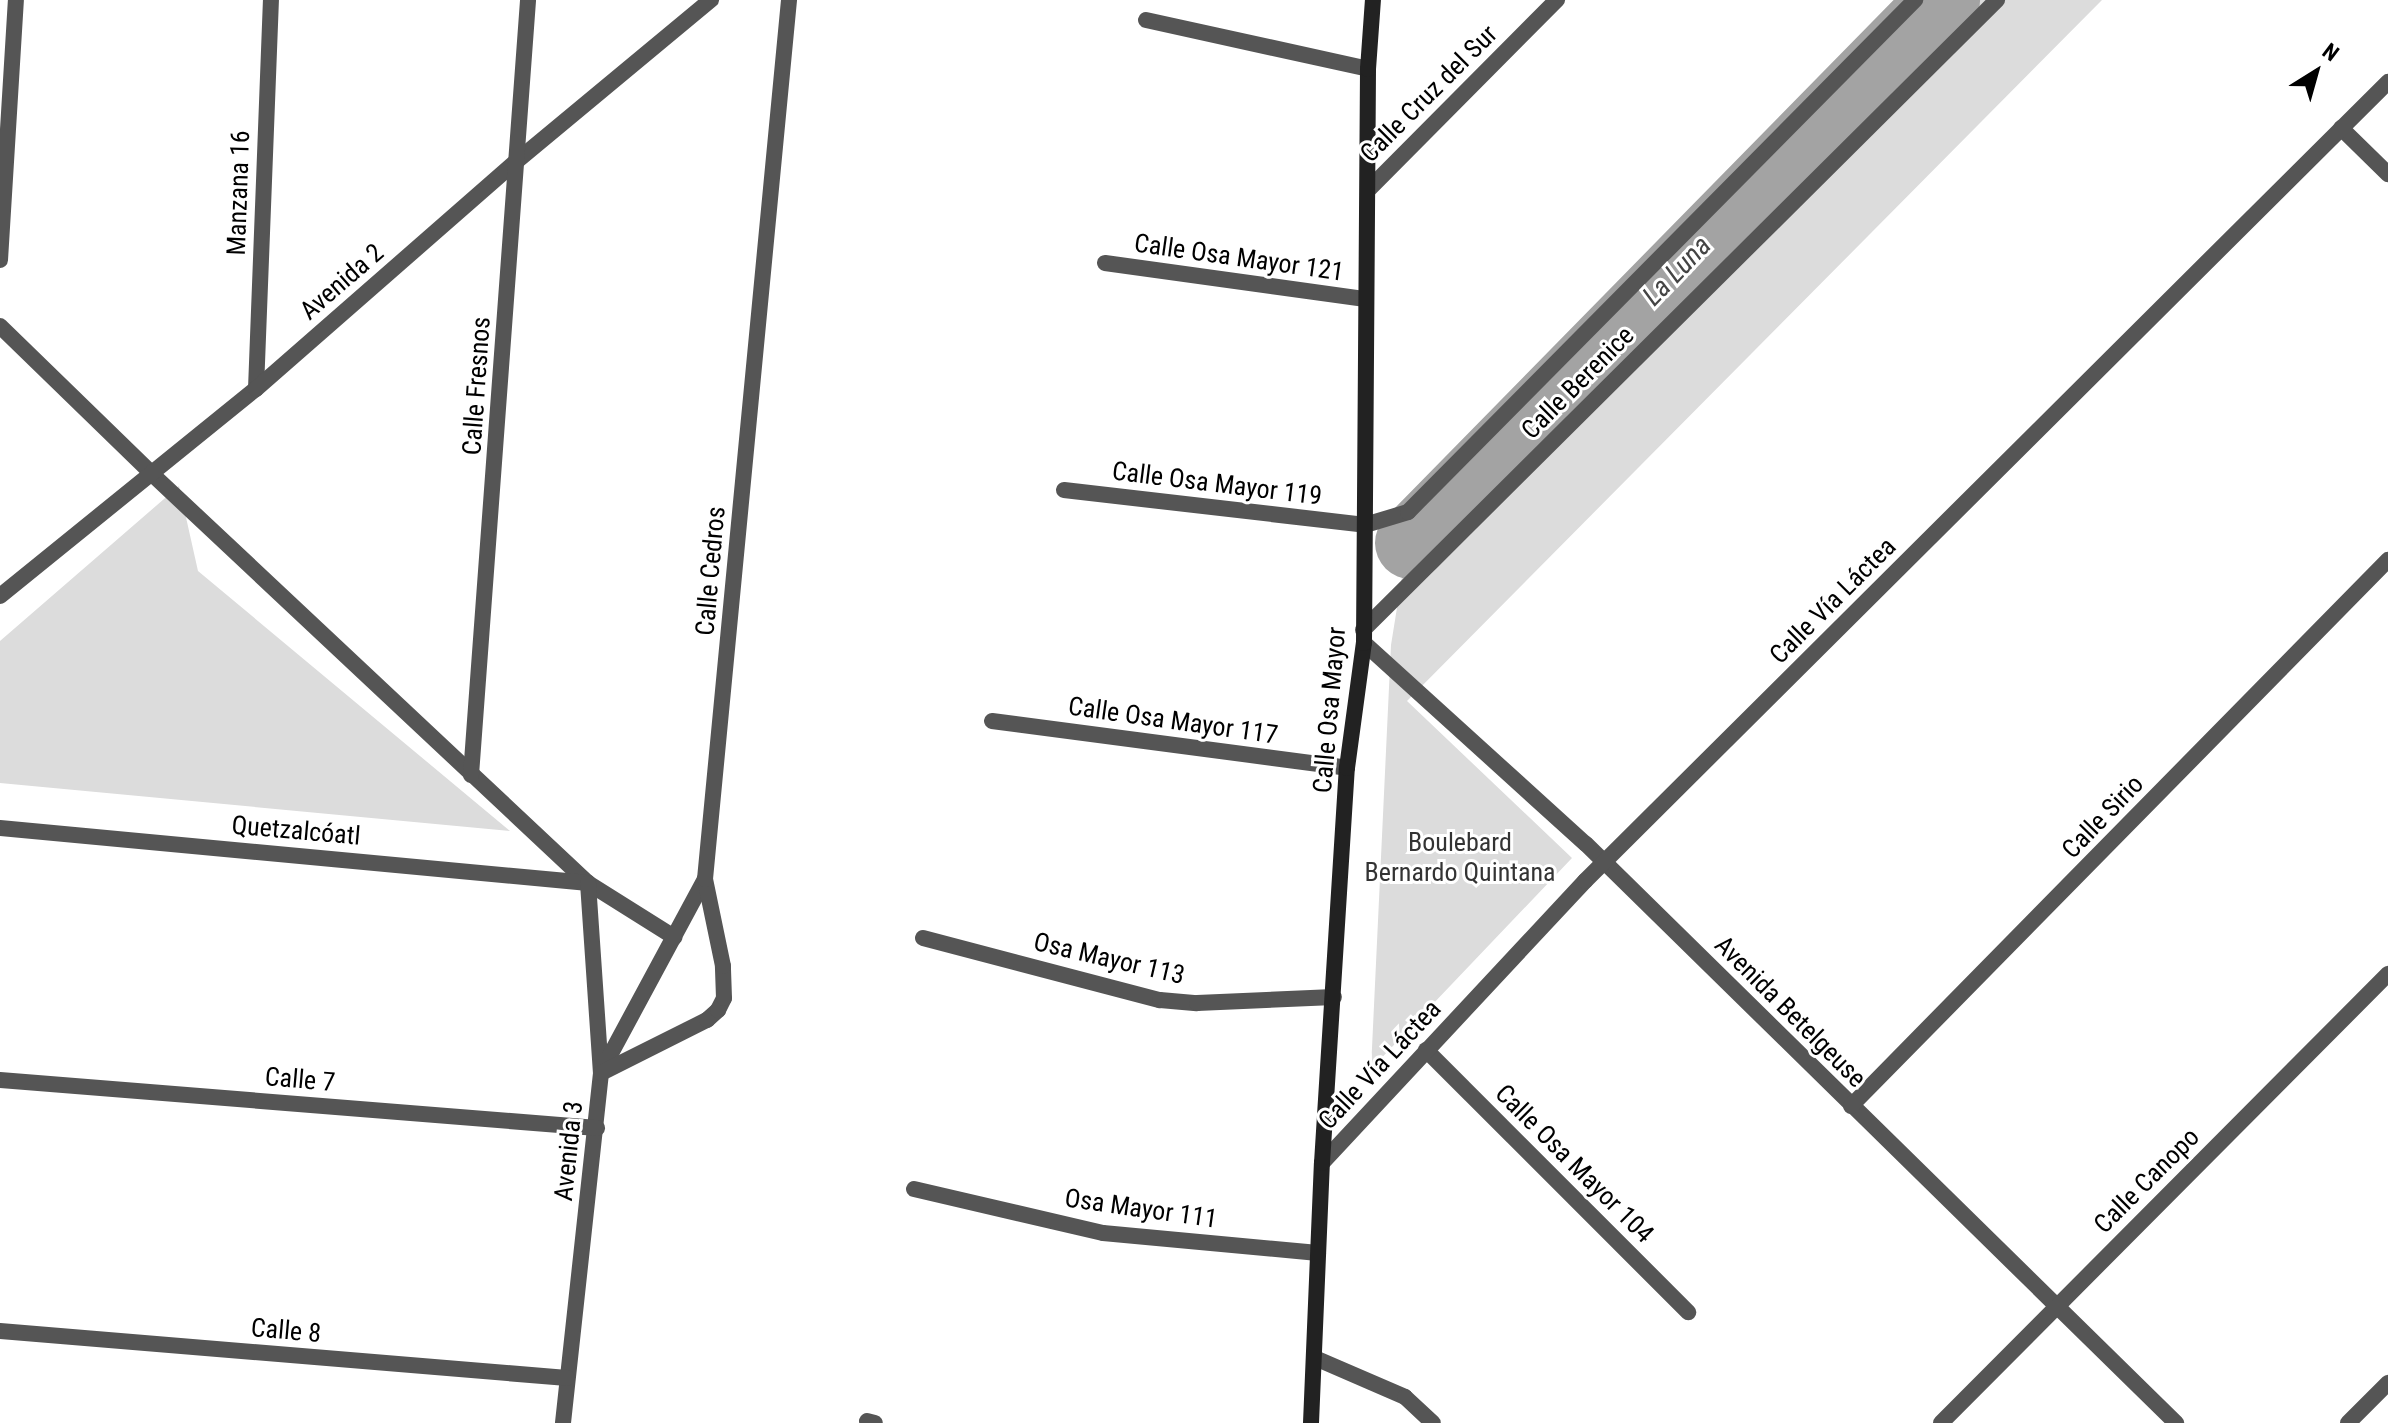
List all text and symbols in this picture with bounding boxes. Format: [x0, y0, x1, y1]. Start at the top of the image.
street label: Calle Cruz del Sur [1354, 19, 1504, 169]
north arrow [2276, 32, 2356, 112]
text: N [2318, 38, 2344, 66]
street label: Manzana 16 [221, 130, 257, 256]
street label: Calle Osa Mayor 121 [1132, 228, 1346, 288]
water label: La Luna [1636, 229, 1718, 313]
street label: Avenida 2 [294, 237, 390, 327]
street label: Calle Fresnos [457, 316, 497, 456]
street label: Calle Berenice [1515, 320, 1641, 446]
street label: Calle Osa Mayor 119 [1110, 456, 1324, 512]
street label: Calle Cedros [690, 505, 732, 637]
street label: Calle Vía Láctea [1763, 531, 1903, 671]
street label: Calle Osa Mayor [1307, 626, 1353, 794]
street label: Calle Osa Mayor 117 [1066, 691, 1280, 751]
street label: Calle Sirio [2056, 769, 2150, 865]
street label: Quetzalcóatl [230, 810, 362, 852]
park label: Boulebard Bernardo Quintana [1365, 827, 1555, 888]
street label: Osa Mayor 113 [1031, 926, 1187, 992]
street label: Avenida Betelgeuse [1708, 930, 1872, 1094]
street label: Calle Vía Láctea [1312, 994, 1448, 1136]
street label: Calle 7 [264, 1061, 336, 1099]
street label: Calle Osa Mayor 104 [1488, 1078, 1660, 1250]
street label: Avenida 3 [548, 1100, 590, 1202]
street label: Calle Canopo [2088, 1122, 2206, 1240]
street label: Osa Mayor 111 [1063, 1183, 1219, 1235]
street label: Calle 8 [250, 1312, 322, 1350]

